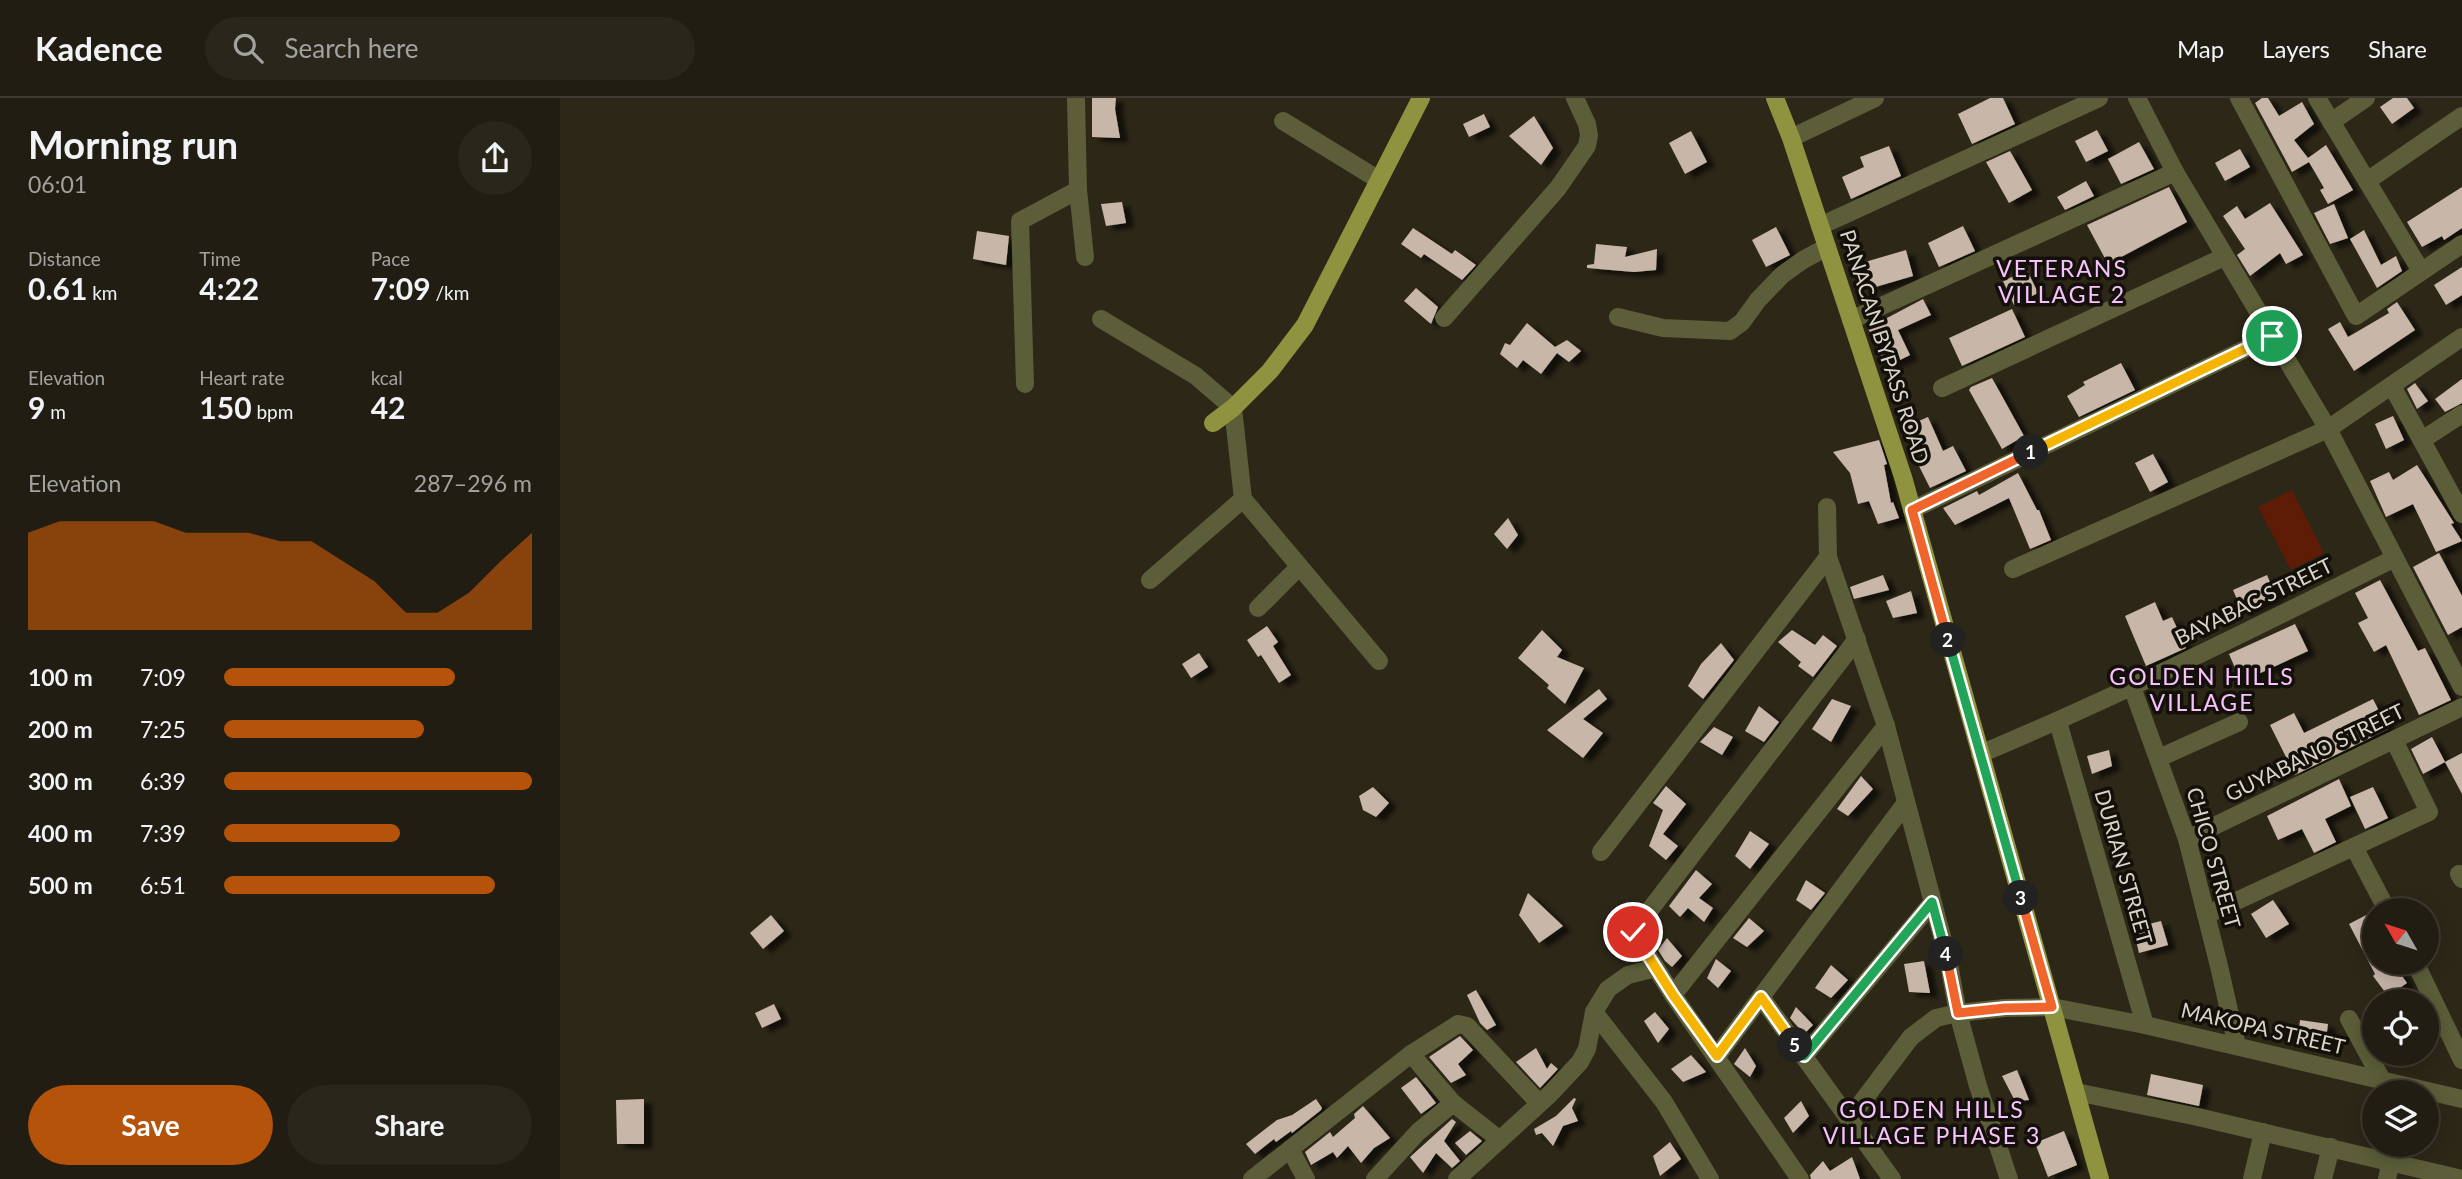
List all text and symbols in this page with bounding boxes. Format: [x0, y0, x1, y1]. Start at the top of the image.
search box [205, 17, 695, 80]
text: Kadence [35, 28, 163, 68]
icon: search [229, 29, 267, 67]
text: Search here [285, 32, 419, 64]
text: Map [2177, 34, 2224, 63]
text: Layers [2262, 34, 2330, 63]
text: Share [2368, 34, 2427, 63]
text: Morning run [28, 121, 238, 167]
button: share [458, 121, 532, 195]
text: 06:01 [28, 170, 87, 198]
street label: PANACAN BYPASS ROAD [1836, 226, 1935, 467]
text: Distance [28, 247, 101, 270]
text: Time [199, 247, 241, 270]
text: Pace [371, 247, 410, 270]
district label: VETERANS VILLAGE 2 [1996, 254, 2128, 308]
text: 0.61 [28, 270, 87, 306]
text: 4:22 [199, 270, 259, 306]
text: 7:09 [371, 270, 431, 306]
text: km [87, 281, 117, 304]
text: /km [431, 281, 469, 304]
pin [2242, 306, 2302, 366]
icon: arrive [2253, 317, 2291, 355]
text: Elevation [28, 366, 105, 389]
text: Heart rate [199, 366, 285, 389]
text: kcal [371, 366, 403, 389]
text: 9 [28, 389, 45, 425]
text: 150 [199, 389, 252, 425]
text: 42 [371, 389, 405, 425]
text: m [45, 400, 66, 423]
text: bpm [252, 400, 293, 423]
pin: 1 [2014, 434, 2048, 470]
text: 1 [2025, 440, 2036, 463]
text: Elevation [28, 469, 121, 497]
text: 287–296 m [414, 469, 532, 497]
street label: BAYABAC STREET [2170, 551, 2337, 650]
pin: 2 [1930, 622, 1966, 658]
text: 2 [1942, 628, 1953, 651]
district label: GOLDEN HILLS VILLAGE [2109, 662, 2295, 716]
text: 100 m [28, 663, 93, 691]
text: 7:09 [140, 663, 186, 691]
street label: GUYABANO STREET [2221, 697, 2408, 806]
text: 200 m [28, 715, 93, 743]
text: 7:25 [140, 715, 186, 743]
text: 300 m [28, 767, 93, 795]
text: 6:39 [140, 767, 186, 795]
street label: CHICO STREET [2182, 784, 2247, 932]
street label: DURIAN STREET [2090, 786, 2159, 947]
text: 400 m [28, 819, 93, 847]
text: 7:39 [140, 819, 186, 847]
text: 500 m [28, 871, 93, 899]
text: 6:51 [140, 871, 186, 899]
pin: 3 [2004, 880, 2038, 916]
text: 3 [2015, 886, 2026, 909]
north arrow [2362, 898, 2440, 975]
map controls [2362, 898, 2439, 1157]
pin [1603, 902, 1663, 962]
icon: check [1614, 913, 1652, 951]
pin: 4 [1928, 936, 1964, 972]
text: 4 [1940, 942, 1951, 965]
button: locate [2362, 989, 2439, 1066]
street label: MAKOPA STREET [2179, 997, 2348, 1059]
pin: 5 [1778, 1028, 1812, 1062]
text: 5 [1789, 1033, 1800, 1056]
button: layers [2362, 1080, 2439, 1157]
button: Save [28, 1085, 273, 1165]
button: Share [287, 1085, 532, 1165]
district label: GOLDEN HILLS VILLAGE PHASE 3 [1823, 1095, 2041, 1149]

